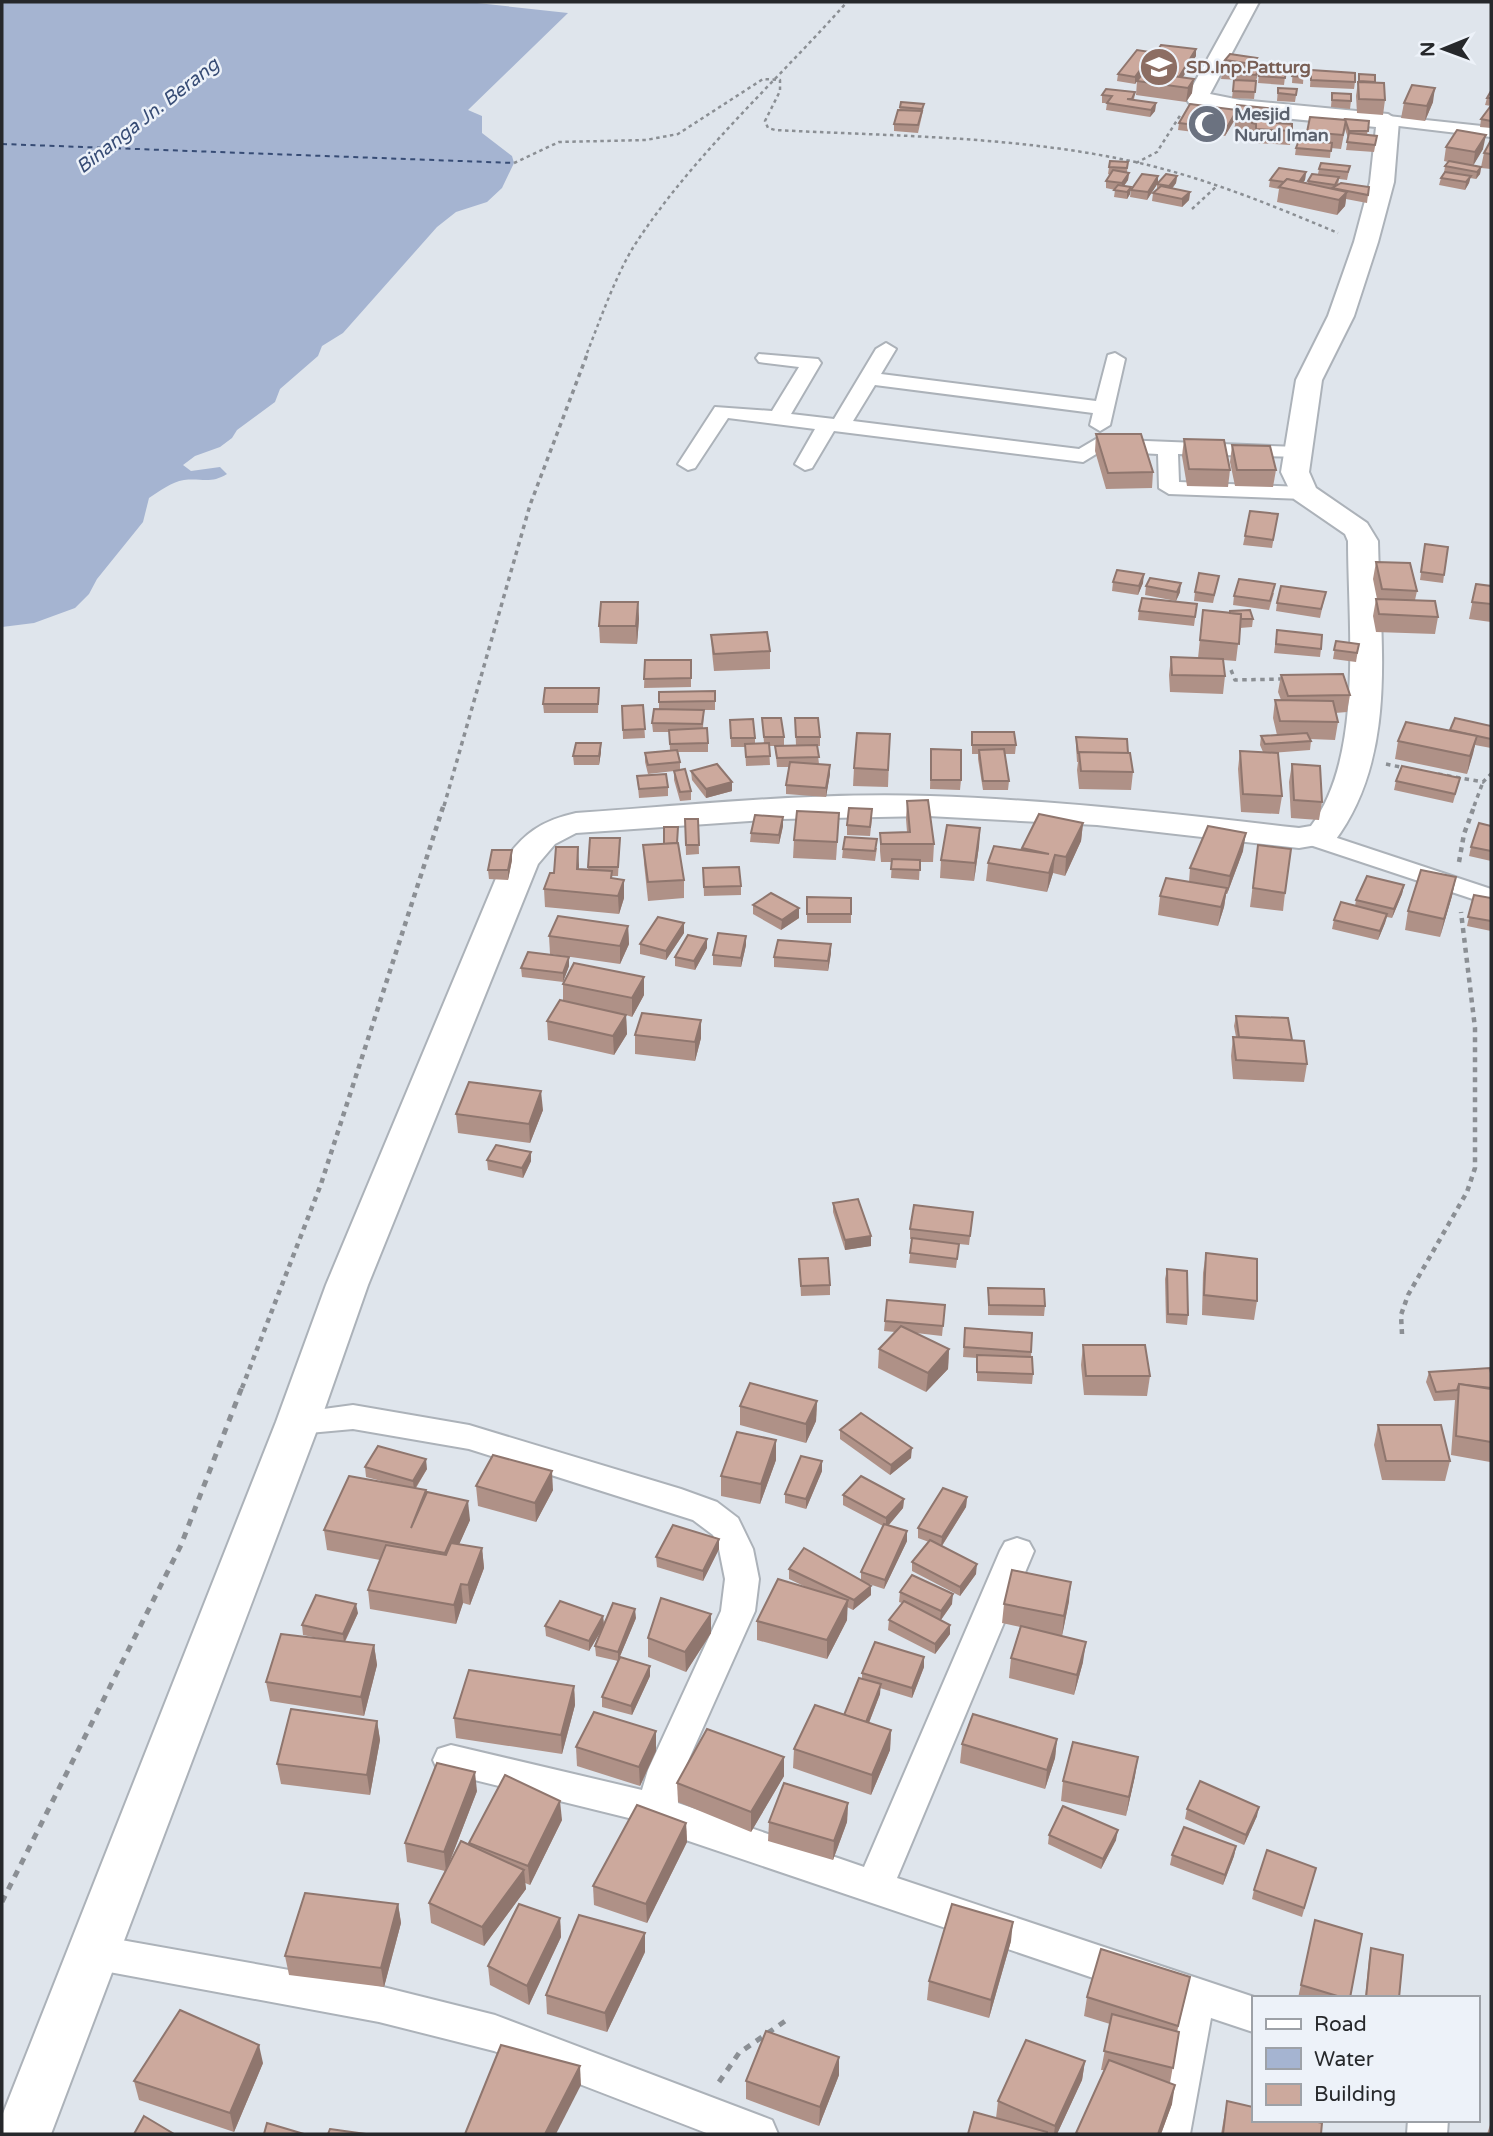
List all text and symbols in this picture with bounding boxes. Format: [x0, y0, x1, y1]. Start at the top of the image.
north arrow [1409, 14, 1479, 84]
text: N [1417, 41, 1439, 57]
school or university icon: SD.Inp.Patturg [1138, 46, 1180, 88]
water label: Binanga Jn. Berang [72, 53, 224, 178]
place label: SD.Inp.Patturg [1186, 56, 1311, 78]
mosque icon: Mesjid Nurul Iman [1186, 103, 1228, 145]
place label: Mesjid Nurul Iman [1234, 103, 1329, 146]
legend [1252, 1996, 1479, 2122]
text: Road [1314, 2012, 1367, 2037]
text: Water [1314, 2047, 1374, 2072]
text: Building [1314, 2082, 1396, 2107]

